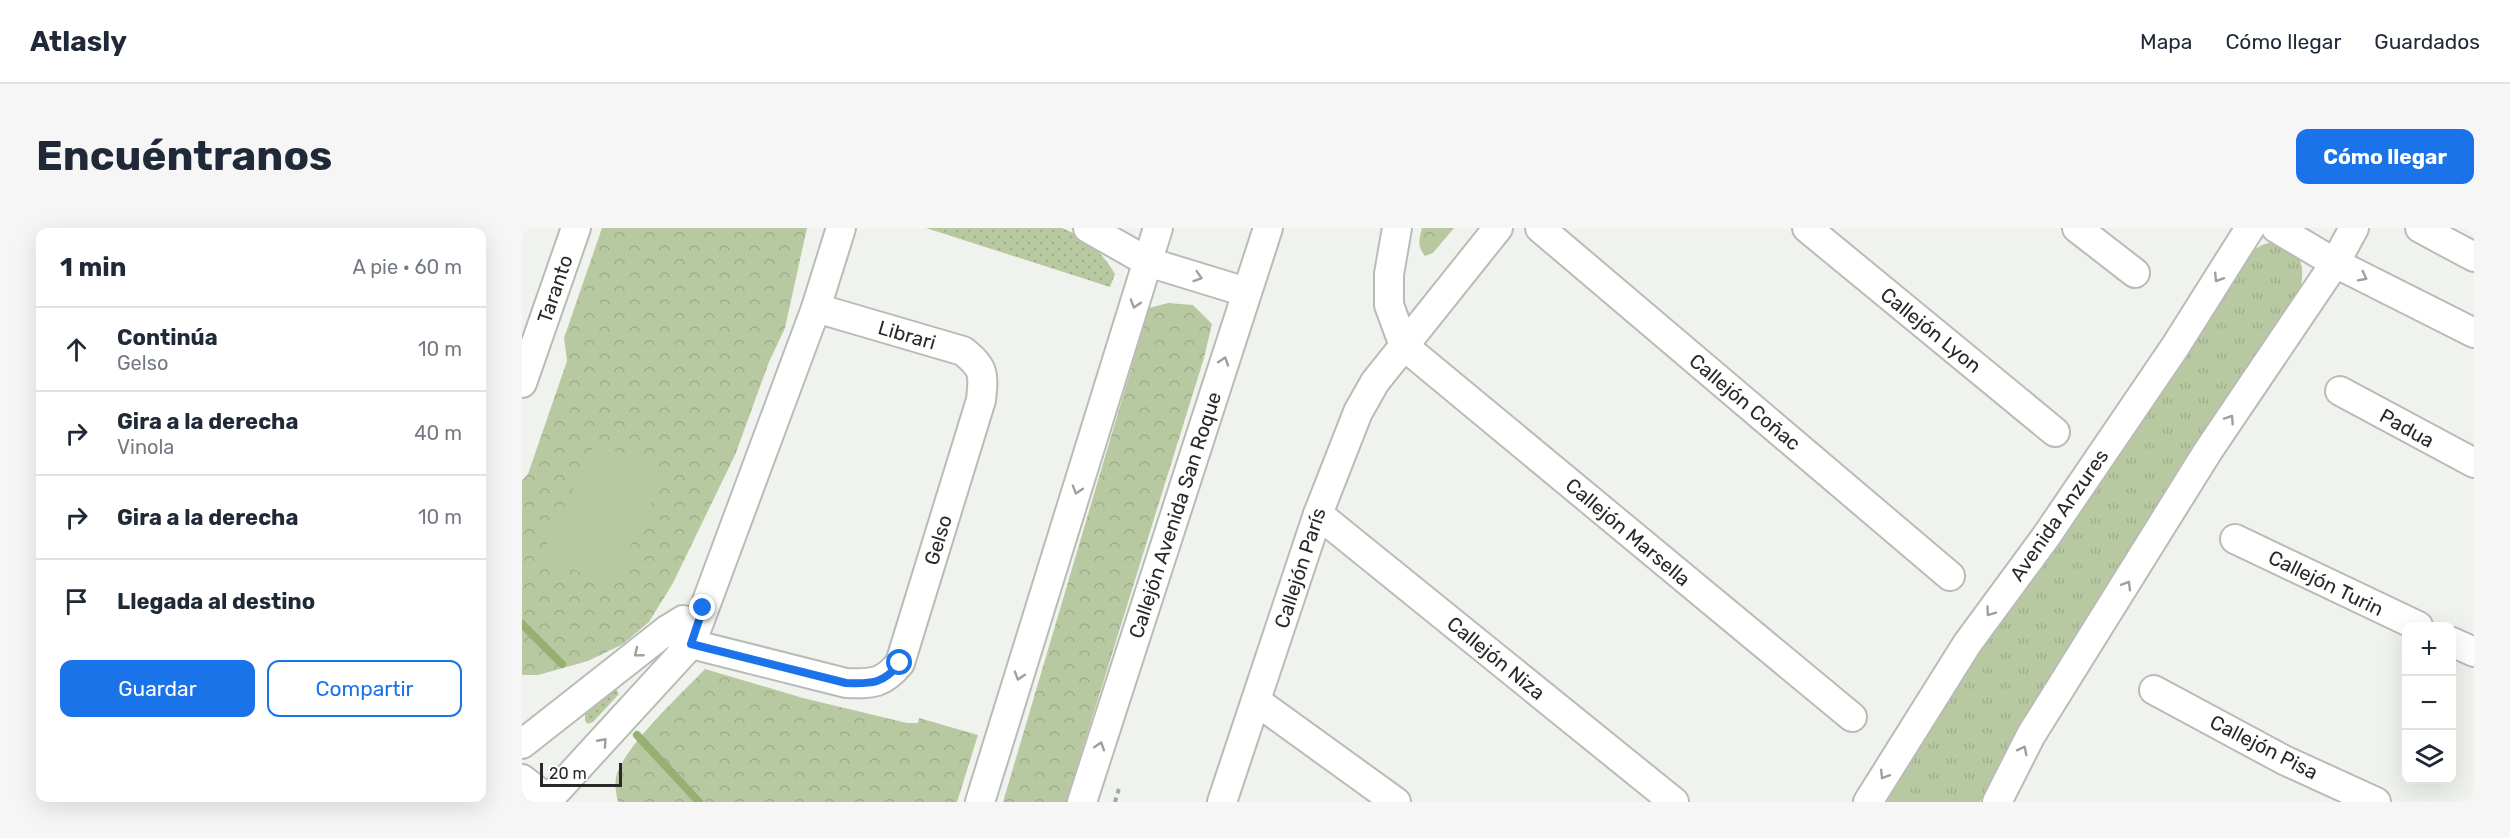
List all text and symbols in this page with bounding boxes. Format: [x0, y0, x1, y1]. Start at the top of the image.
text: Atlasly [30, 25, 127, 58]
text: Mapa [2140, 29, 2192, 54]
text: Cómo llegar [2225, 29, 2341, 54]
text: Guardados [2374, 29, 2480, 54]
button: Cómo llegar [2296, 129, 2474, 184]
text: Encuéntranos [36, 131, 332, 181]
text: 1 min [60, 252, 126, 283]
street label: Taranto [532, 252, 578, 326]
text: A pie · 60 m [352, 255, 462, 279]
one-way arrow [1192, 270, 1203, 282]
one-way arrow [2357, 270, 2368, 282]
one-way arrow [2214, 272, 2226, 282]
street label: Callejón Lyon [1876, 282, 1986, 378]
one-way arrow [1129, 298, 1142, 309]
street label: Librari [875, 315, 939, 355]
text: Continúa [117, 324, 218, 351]
icon: ahead [60, 333, 93, 366]
text: 10 m [418, 337, 462, 361]
street label: Callejón Coñac [1684, 348, 1806, 456]
text: Gelso [117, 351, 168, 375]
one-way arrow [1217, 356, 1229, 367]
street label: Callejón Avenida San Roque [1124, 389, 1226, 641]
street label: Padua [2376, 403, 2438, 453]
text: Gira a la derecha [117, 408, 298, 435]
one-way arrow [2223, 415, 2234, 426]
icon: right [60, 417, 93, 450]
text: 40 m [414, 421, 462, 445]
text: Vinola [117, 435, 174, 459]
street label: Avenida Anzures [2005, 444, 2113, 586]
street label: Callejón Marsella [1561, 473, 1695, 591]
one-way arrow [1072, 484, 1084, 495]
icon: right [60, 501, 93, 534]
text: Gira a la derecha [117, 504, 298, 531]
text: 10 m [418, 505, 462, 529]
street label: Callejón París [1269, 505, 1331, 631]
street label: Gelso [919, 512, 957, 568]
street label: Callejón Turin [2265, 545, 2387, 621]
one-way arrow [2119, 580, 2130, 591]
icon: arrive [60, 585, 93, 618]
text: Llegada al destino [117, 588, 315, 615]
route end [689, 594, 715, 620]
one-way arrow [1987, 606, 1998, 617]
street label: Callejón Niza [1442, 611, 1550, 705]
map controls [2402, 622, 2456, 784]
button: + [2402, 622, 2456, 676]
one-way arrow [634, 646, 645, 657]
route start [886, 649, 912, 675]
button: Guardar [60, 660, 255, 717]
button: Compartir [267, 660, 462, 717]
one-way arrow [1014, 671, 1026, 681]
button: − [2402, 676, 2456, 730]
street label: Callejón Pisa [2206, 710, 2322, 784]
button: layers [2402, 730, 2456, 784]
one-way arrow [596, 738, 607, 749]
one-way arrow [1093, 741, 1106, 752]
one-way arrow [2016, 745, 2028, 756]
scale bar [540, 760, 622, 788]
text: 20 m [549, 764, 587, 783]
one-way arrow [1880, 769, 1891, 780]

